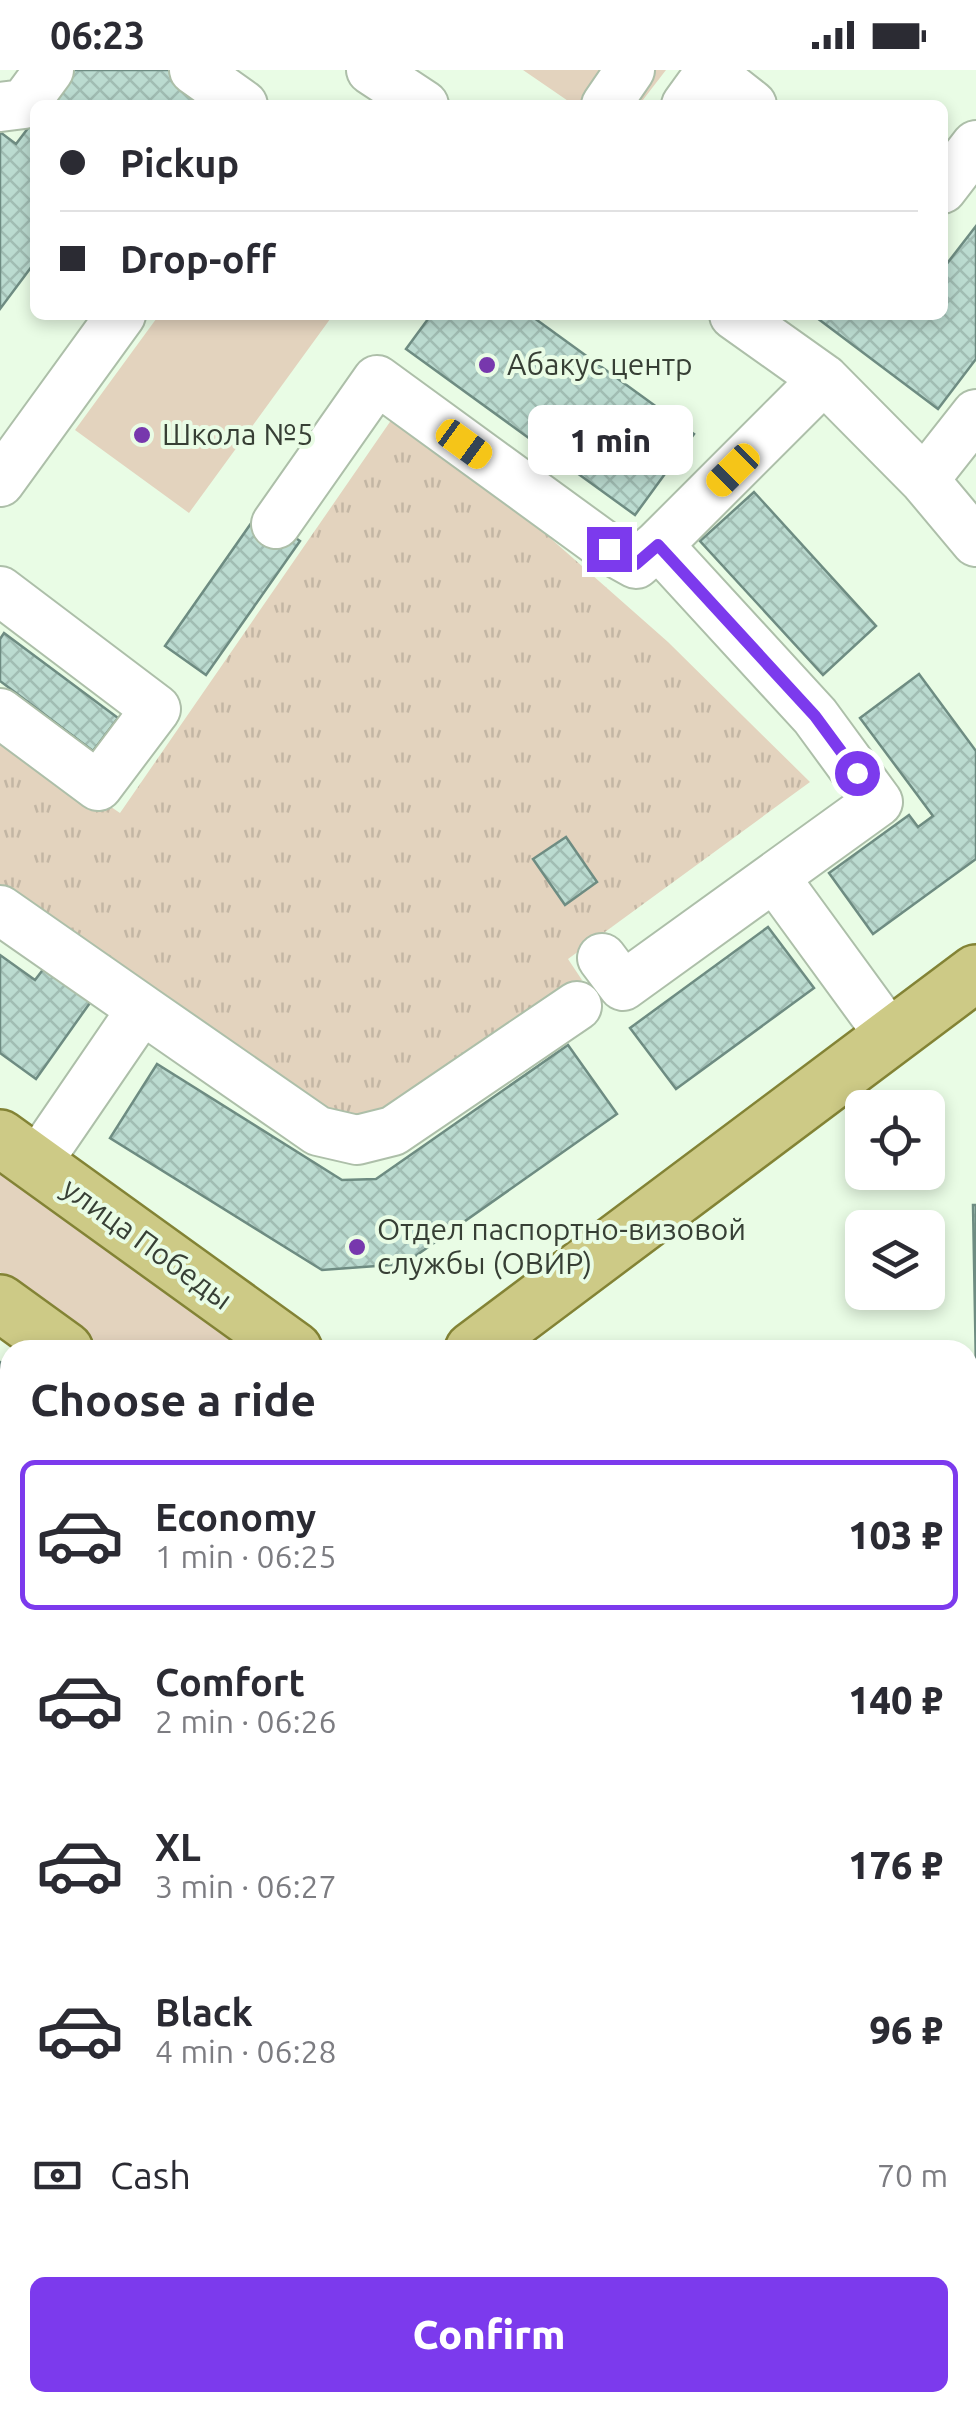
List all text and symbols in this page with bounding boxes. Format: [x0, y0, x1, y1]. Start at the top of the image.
text: 06:23 [50, 14, 145, 56]
text: Pickup [120, 142, 239, 184]
text: Drop-off [120, 238, 276, 280]
place label: Абакус центр [507, 347, 693, 381]
marker: Абакус центр [476, 354, 498, 376]
callout: 1 min [526, 404, 692, 474]
car [431, 414, 497, 474]
place label: Школа №5 [162, 417, 313, 451]
text: 1 min [570, 422, 651, 458]
marker: Школа №5 [131, 424, 153, 446]
car [701, 438, 765, 502]
route end [587, 527, 632, 572]
route start [835, 751, 880, 796]
map controls [845, 1090, 945, 1310]
button: locate [845, 1090, 945, 1190]
street label: улица Победы [56, 1170, 239, 1316]
button: layers [845, 1210, 945, 1310]
place label: Отдел паспортно-визовой службы (ОВИР) [377, 1212, 746, 1280]
marker: Отдел паспортно-визовой службы (ОВИР) [346, 1236, 368, 1258]
text: Choose a ride [30, 1374, 316, 1425]
icon: car [35, 1490, 125, 1580]
text: Economy [155, 1496, 316, 1538]
text: 103 ₽ [848, 1514, 943, 1556]
text: 1 min · 06:25 [155, 1538, 337, 1574]
icon: car [35, 1655, 125, 1745]
text: Comfort [155, 1661, 305, 1703]
text: 140 ₽ [848, 1679, 943, 1721]
text: 2 min · 06:26 [155, 1703, 337, 1739]
icon: car [35, 1820, 125, 1910]
text: XL [155, 1826, 201, 1868]
text: 176 ₽ [848, 1844, 943, 1886]
text: 3 min · 06:27 [155, 1868, 337, 1904]
icon: car [35, 1985, 125, 2075]
text: Black [155, 1991, 253, 2033]
text: 96 ₽ [870, 2009, 943, 2051]
text: 4 min · 06:28 [155, 2033, 337, 2069]
icon: cash [30, 2148, 85, 2203]
text: Cash [110, 2154, 191, 2196]
text: 70 m [877, 2157, 948, 2193]
button: Confirm [30, 2277, 948, 2392]

